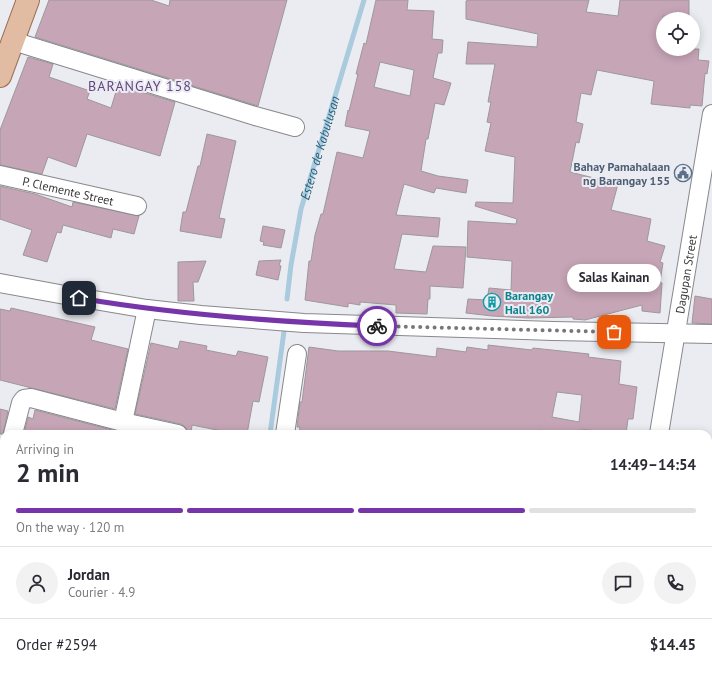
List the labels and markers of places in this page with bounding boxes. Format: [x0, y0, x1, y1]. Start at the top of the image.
place label: Bahay Pamahalaan ng Barangay 155 [574, 159, 670, 188]
public building icon: Bahay Pamahalaan ng Barangay 155 [673, 163, 693, 183]
callout: Salas Kainan [567, 264, 661, 292]
pin [62, 281, 96, 315]
place label: Barangay Hall 160 [505, 288, 553, 317]
building icon: Barangay Hall 160 [482, 292, 502, 312]
pin [597, 315, 631, 349]

